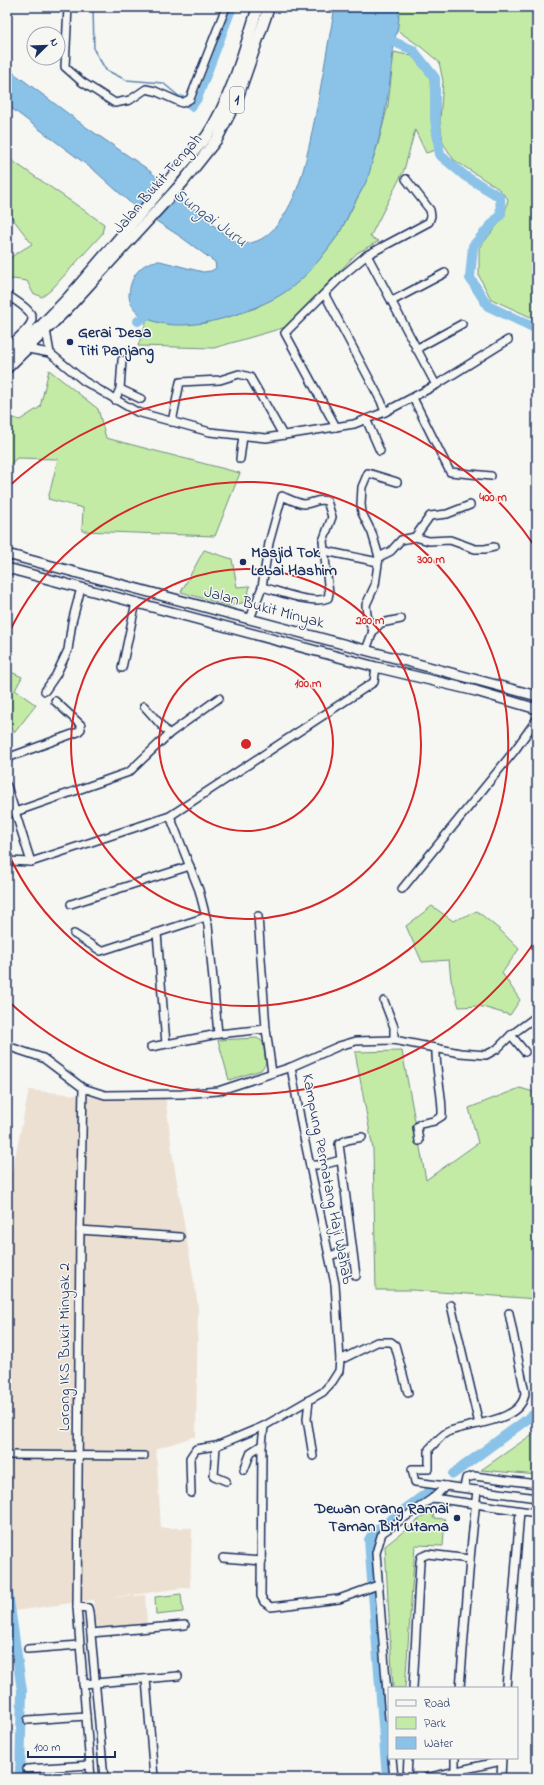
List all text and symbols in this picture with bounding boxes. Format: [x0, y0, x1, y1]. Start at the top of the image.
north arrow [26, 26, 66, 66]
text: N [45, 36, 63, 49]
road number: 1 [230, 87, 244, 113]
street label: Jalan Bukit Tengah [107, 128, 209, 240]
water label: Sungai Juru [167, 183, 252, 254]
place label: Gerai Desa Titi Panjang [78, 321, 154, 364]
marker: Gerai Desa Titi Panjang [65, 337, 75, 347]
text: 400 m [478, 489, 507, 507]
place label: Masjid Tok Lebai Hashim [251, 541, 338, 583]
text: 300 m [416, 551, 446, 569]
marker: Masjid Tok Lebai Hashim [238, 557, 248, 567]
street label: Jalan Bukit Minyak [201, 580, 328, 636]
text: 200 m [355, 612, 385, 630]
text: 100 m [295, 675, 322, 693]
centre of rings [239, 737, 253, 751]
street label: Kampung Permatang Haji Wahab [295, 1072, 359, 1287]
street label: Lorong IKS Bukit Minyak 2 [53, 1263, 77, 1431]
place label: Dewan Orang Ramai Taman BM Utama [313, 1497, 449, 1539]
marker: Dewan Orang Ramai Taman BM Utama [452, 1513, 462, 1523]
legend [388, 1687, 518, 1759]
text: Road [424, 1695, 450, 1713]
text: Park [424, 1715, 446, 1733]
scale bar [28, 1733, 115, 1759]
text: Water [424, 1735, 453, 1753]
text: 100 m [34, 1739, 61, 1757]

